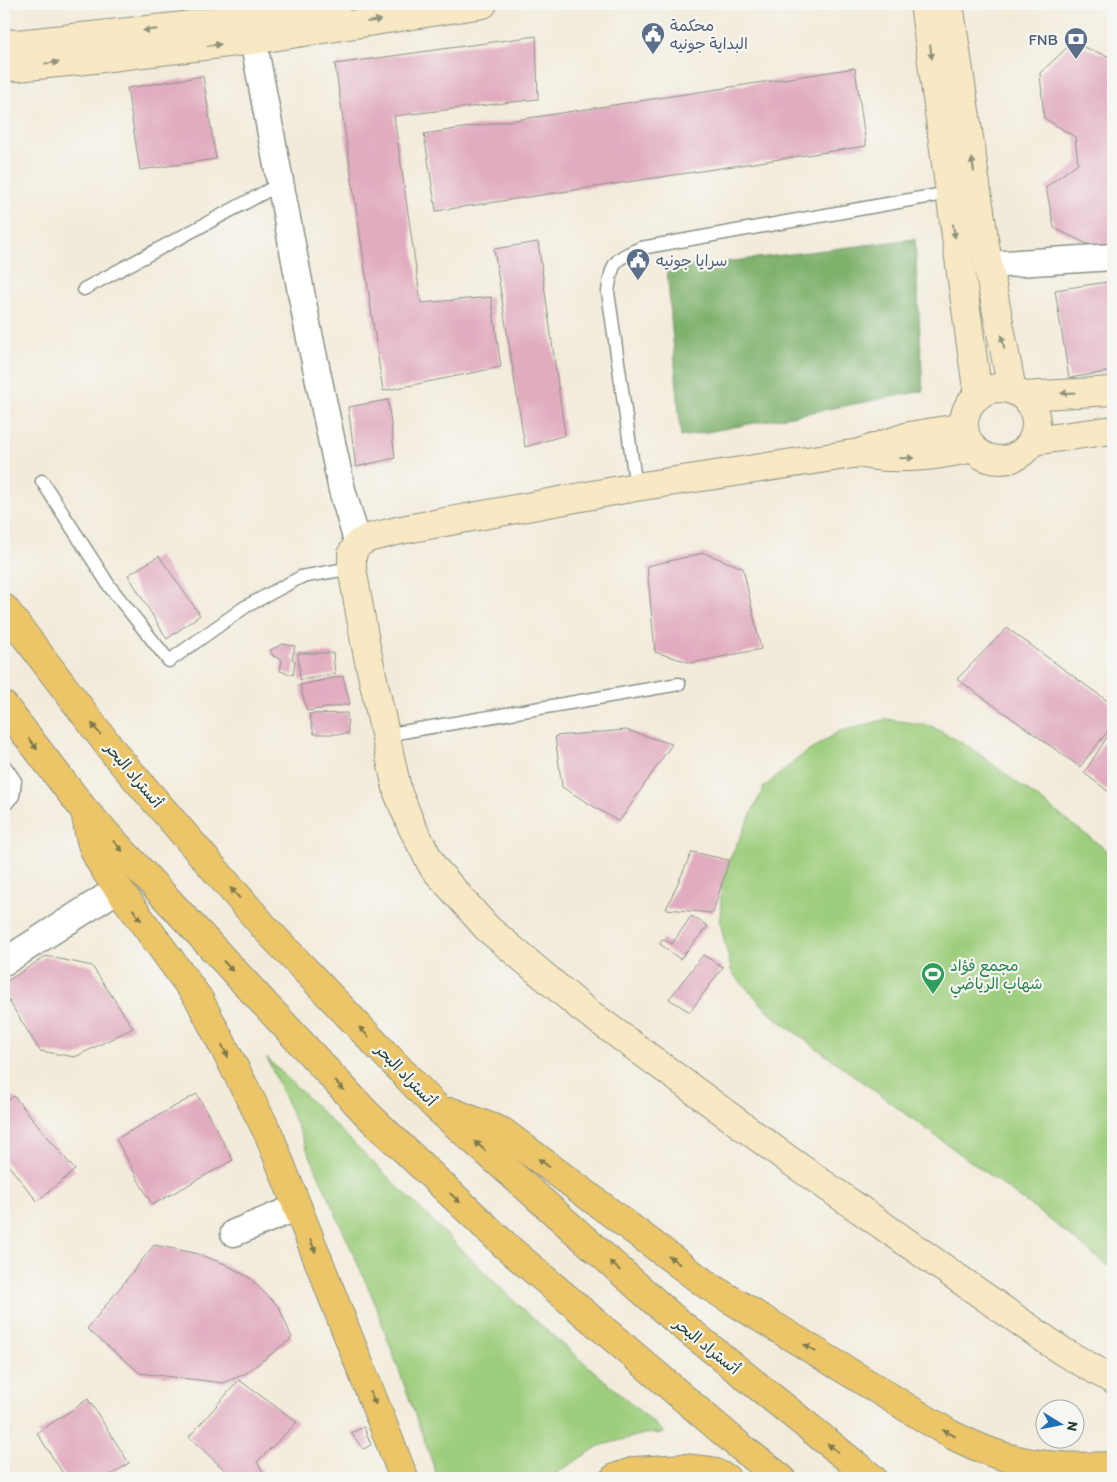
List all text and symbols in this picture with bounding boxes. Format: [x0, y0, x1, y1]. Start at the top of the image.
place label: محكمة البداية جونيه [670, 16, 748, 54]
one-way arrow [367, 17, 383, 25]
public building icon: محكمة البداية جونيه [640, 21, 666, 55]
one-way arrow [142, 26, 158, 34]
bank icon: FNB [1063, 26, 1089, 60]
place label: FNB [1029, 30, 1058, 49]
one-way arrow [206, 41, 222, 49]
one-way arrow [927, 44, 935, 60]
one-way arrow [45, 59, 61, 67]
one-way arrow [969, 156, 977, 172]
one-way arrow [950, 223, 958, 239]
public building icon: سرايا جونيه [625, 247, 651, 281]
place label: سرايا جونيه [656, 251, 727, 271]
one-way arrow [998, 334, 1006, 350]
one-way arrow [1060, 390, 1076, 398]
one-way arrow [900, 454, 916, 462]
one-way arrow [91, 722, 101, 736]
street label: أتستراد البحر [100, 737, 167, 812]
one-way arrow [28, 738, 39, 751]
one-way arrow [112, 840, 124, 852]
one-way arrow [229, 888, 241, 900]
one-way arrow [132, 908, 142, 922]
place label: مجمع فؤاد شهاب الرياضي [950, 956, 1043, 998]
one-way arrow [223, 959, 234, 972]
sports icon: مجمع فؤاد شهاب الرياضي [920, 961, 946, 995]
one-way arrow [358, 1026, 370, 1038]
street label: أتستراد البحر [370, 1038, 440, 1110]
one-way arrow [221, 1043, 229, 1058]
one-way arrow [333, 1078, 345, 1090]
one-way arrow [475, 1140, 487, 1152]
one-way arrow [537, 1158, 551, 1168]
one-way arrow [449, 1192, 461, 1204]
one-way arrow [310, 1239, 318, 1254]
one-way arrow [667, 1255, 681, 1265]
one-way arrow [609, 1260, 621, 1272]
street label: أتستراد البحر [669, 1312, 744, 1378]
one-way arrow [804, 1344, 817, 1353]
one-way arrow [369, 1391, 377, 1405]
north arrow [1034, 1400, 1084, 1450]
text: N [1063, 1420, 1082, 1432]
one-way arrow [942, 1429, 956, 1437]
one-way arrow [827, 1443, 840, 1454]

